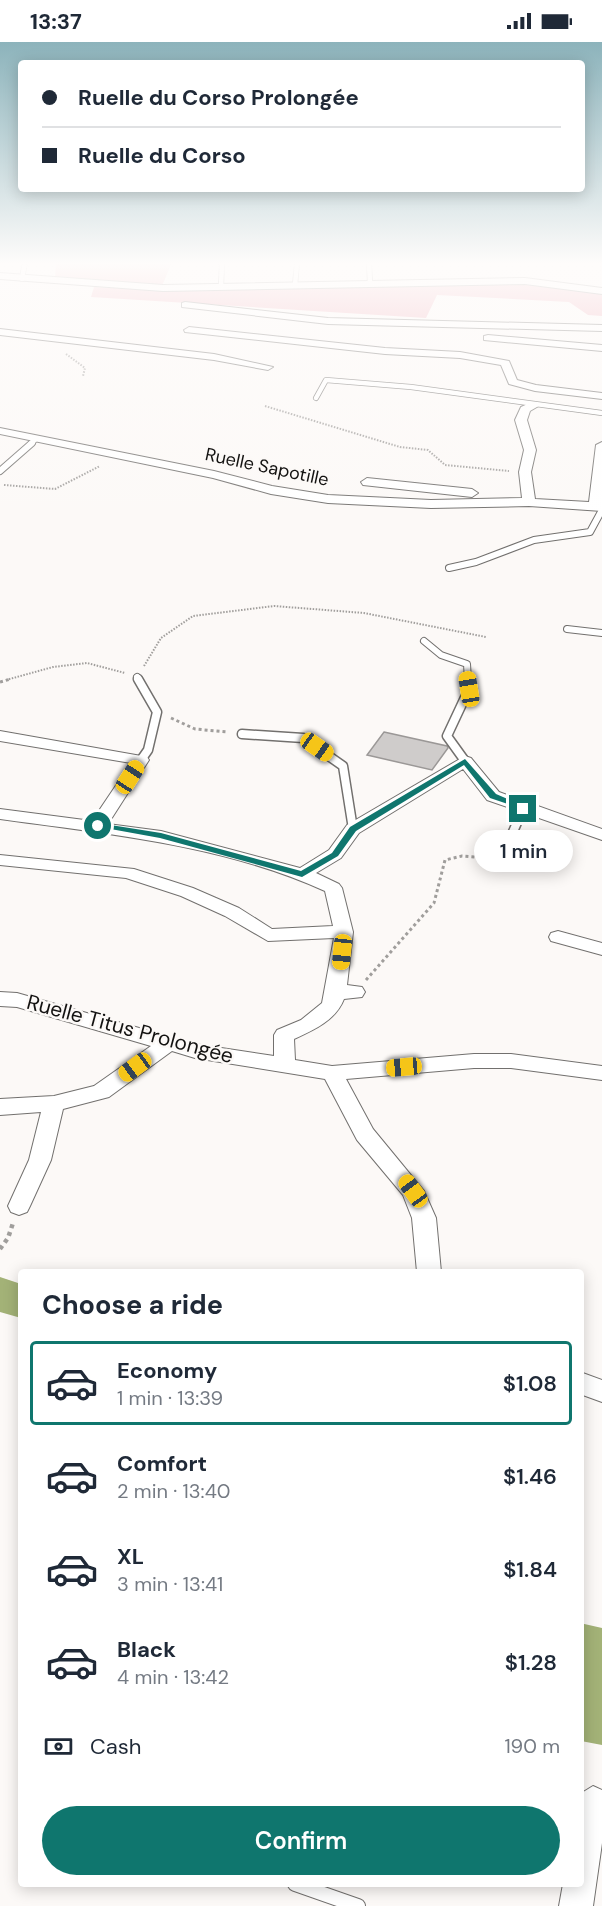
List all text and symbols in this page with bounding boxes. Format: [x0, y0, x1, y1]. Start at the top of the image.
text: 13:37 [30, 7, 82, 36]
text: Ruelle du Corso Prolongée [78, 83, 359, 112]
text: Ruelle du Corso [78, 141, 246, 170]
street label: Ruelle Sapotille [203, 442, 331, 492]
car [457, 670, 481, 708]
car [297, 729, 337, 765]
car [113, 757, 147, 797]
route end [509, 795, 536, 822]
route start [84, 812, 111, 839]
callout: 1 min [474, 830, 572, 872]
text: 1 min [500, 838, 547, 864]
car [331, 933, 353, 971]
street label: Ruelle Titus Prolongée [24, 988, 236, 1070]
car [115, 1049, 155, 1085]
car [385, 1056, 423, 1078]
car [395, 1171, 431, 1211]
text: Choose a ride [42, 1287, 223, 1322]
icon: car [45, 1356, 99, 1410]
text: Economy [117, 1356, 217, 1385]
text: $1.08 [503, 1369, 557, 1398]
text: 1 min · 13:39 [117, 1385, 223, 1411]
icon: car [45, 1449, 99, 1503]
text: Comfort [117, 1449, 207, 1478]
text: $1.46 [503, 1462, 557, 1491]
text: 2 min · 13:40 [117, 1478, 230, 1504]
icon: car [45, 1542, 99, 1596]
text: XL [117, 1542, 144, 1571]
text: $1.84 [503, 1555, 557, 1584]
text: 3 min · 13:41 [117, 1571, 223, 1597]
icon: car [45, 1635, 99, 1689]
text: Black [117, 1635, 176, 1664]
text: $1.28 [505, 1648, 557, 1677]
text: 4 min · 13:42 [117, 1664, 229, 1690]
icon: cash [42, 1730, 75, 1763]
text: Cash [90, 1732, 141, 1761]
text: 190 m [504, 1733, 560, 1759]
button: Confirm [42, 1806, 560, 1875]

